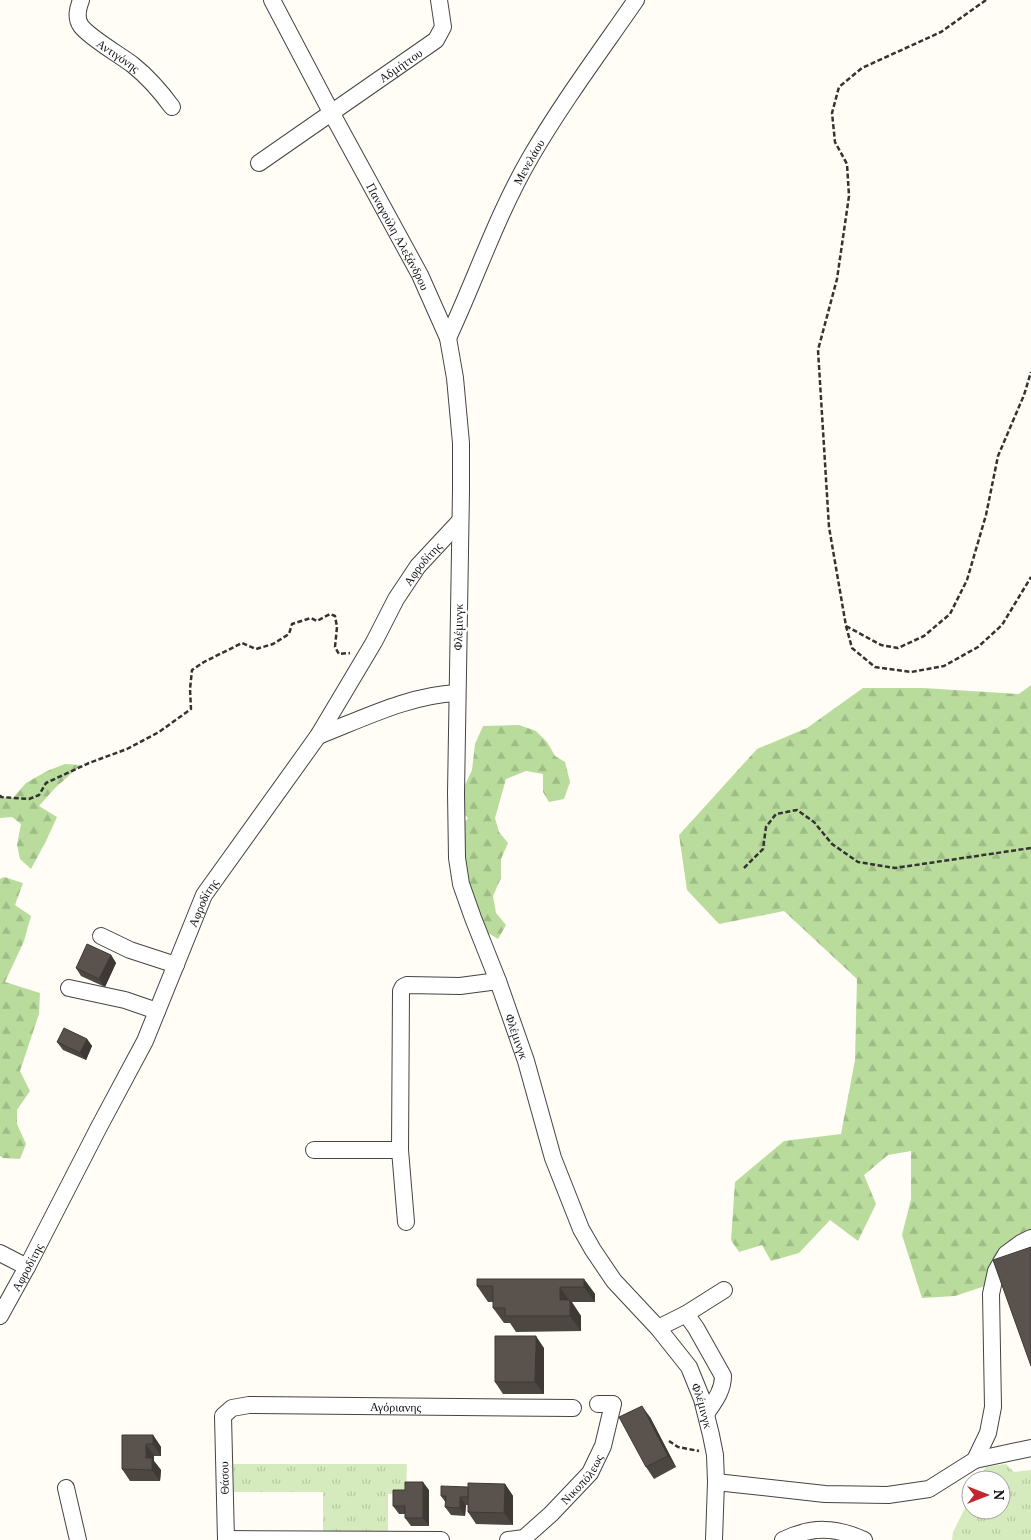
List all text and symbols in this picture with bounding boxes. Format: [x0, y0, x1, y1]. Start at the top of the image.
street label: Αντιγόνης [94, 35, 144, 75]
street label: Αδμήττου [376, 45, 425, 85]
street label: Μενελάου [509, 136, 547, 187]
street label: Παναγούλη Αλεξάνδρου [364, 180, 433, 292]
street label: Αφροδίτης [400, 538, 445, 588]
street label: Φλέμινγκ [450, 603, 466, 651]
street label: Αφροδίτης [184, 875, 221, 929]
street label: Φλέμινγκ [503, 1012, 532, 1061]
street label: Αφροδίτης [8, 1240, 46, 1294]
street label: Φλέμινγκ [689, 1380, 717, 1430]
street label: Αγόριανης [370, 1399, 422, 1414]
street label: Νικοπόλεως [557, 1451, 606, 1507]
street label: Θάσου [216, 1461, 232, 1495]
north arrow [961, 1470, 1011, 1520]
text: N [990, 1490, 1008, 1501]

